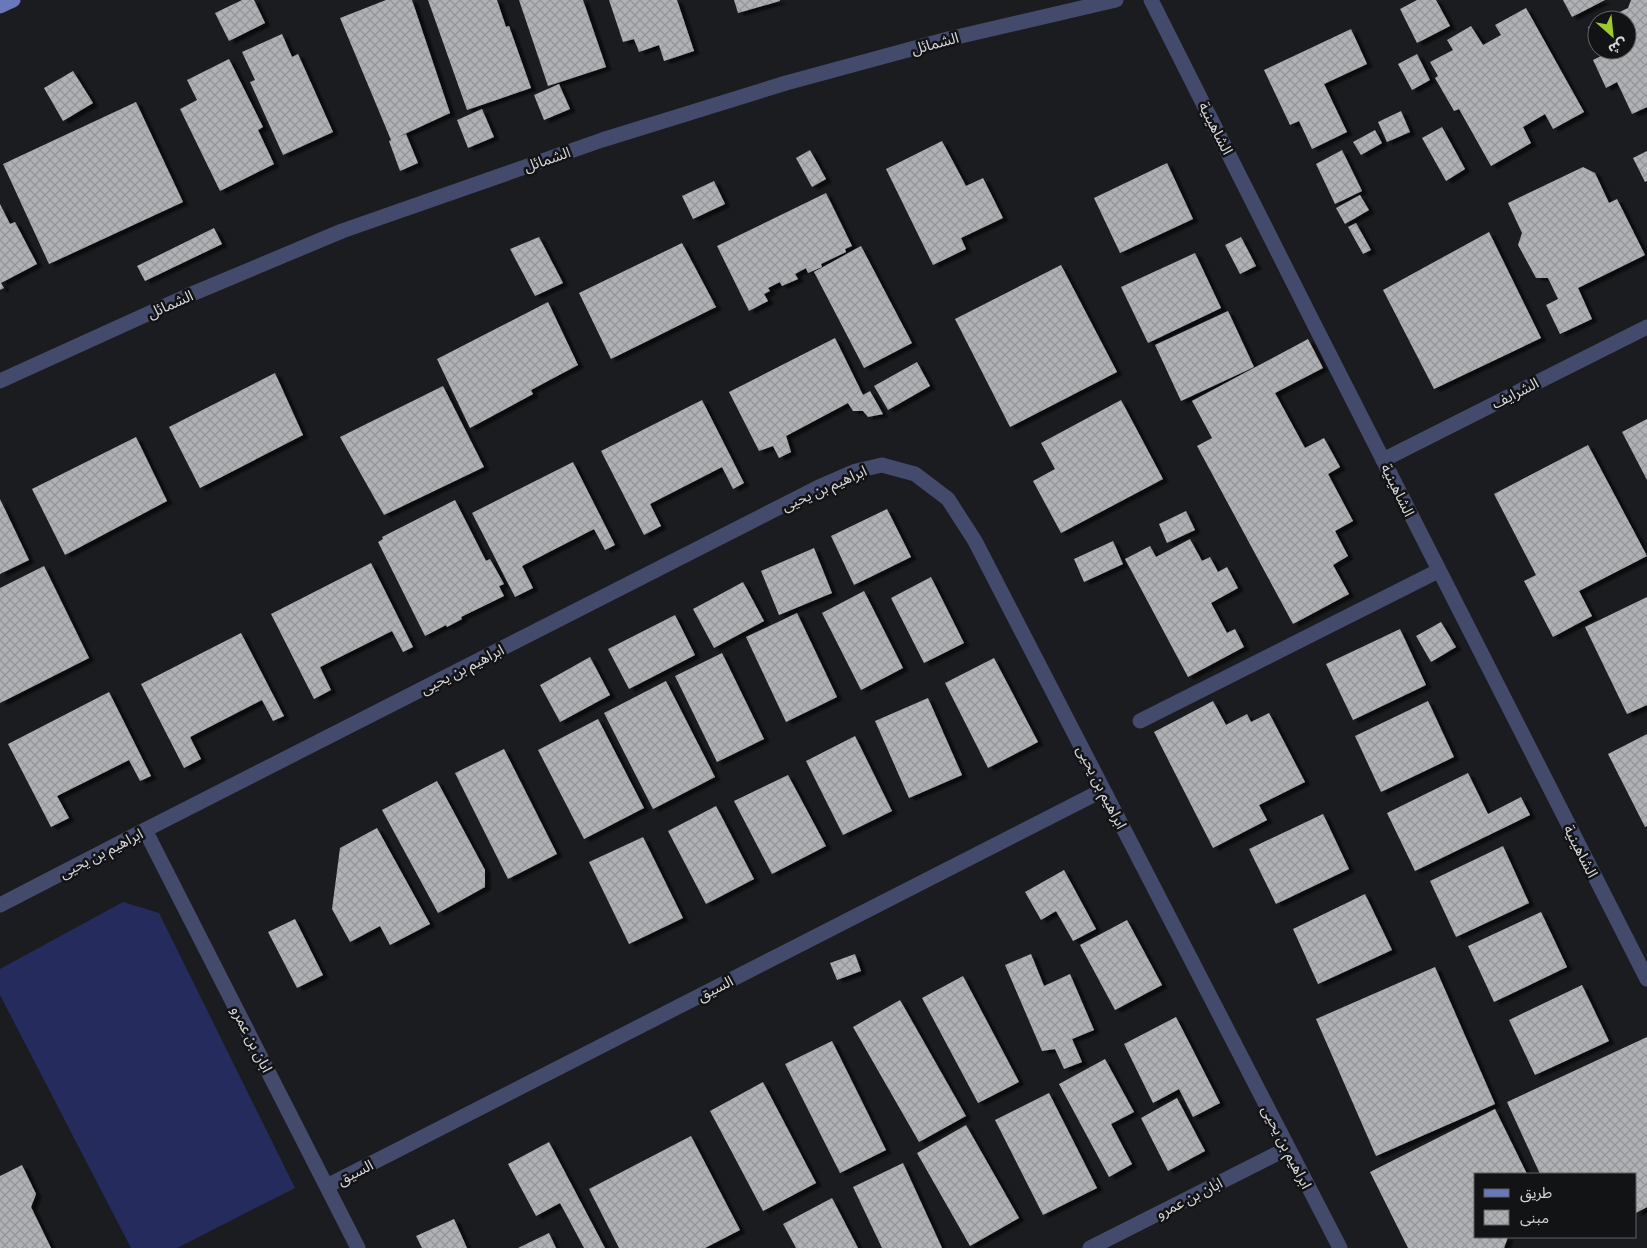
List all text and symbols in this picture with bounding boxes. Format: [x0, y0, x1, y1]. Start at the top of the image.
north arrow [1587, 10, 1637, 60]
street label: الشمائل [909, 28, 961, 58]
text: ش [1605, 34, 1631, 59]
street label: الشاهينية [1195, 98, 1237, 158]
street label: الشمائل [521, 142, 573, 176]
street label: الشمائل [144, 286, 196, 322]
street label: الشرايف [1488, 373, 1542, 413]
street label: الشاهينية [1377, 460, 1419, 520]
street label: ابراهيم بن يحيى [778, 461, 870, 517]
street label: ابراهيم بن يحيى [417, 640, 508, 700]
street label: ابراهيم بن يحيى [1071, 742, 1131, 833]
street label: الشاهينية [1560, 821, 1602, 881]
street label: ابراهيم بن يحيى [56, 824, 147, 884]
street label: السيق [694, 971, 737, 1006]
street label: ابان بن عمرو [227, 1002, 277, 1076]
street label: ابراهيم بن يحيى [1256, 1102, 1316, 1193]
street label: السيق [334, 1155, 377, 1190]
street label: ابان بن عمرو [1152, 1173, 1226, 1223]
legend [1474, 1173, 1637, 1238]
text: طريق [1520, 1183, 1552, 1203]
text: مبنى [1520, 1208, 1549, 1227]

